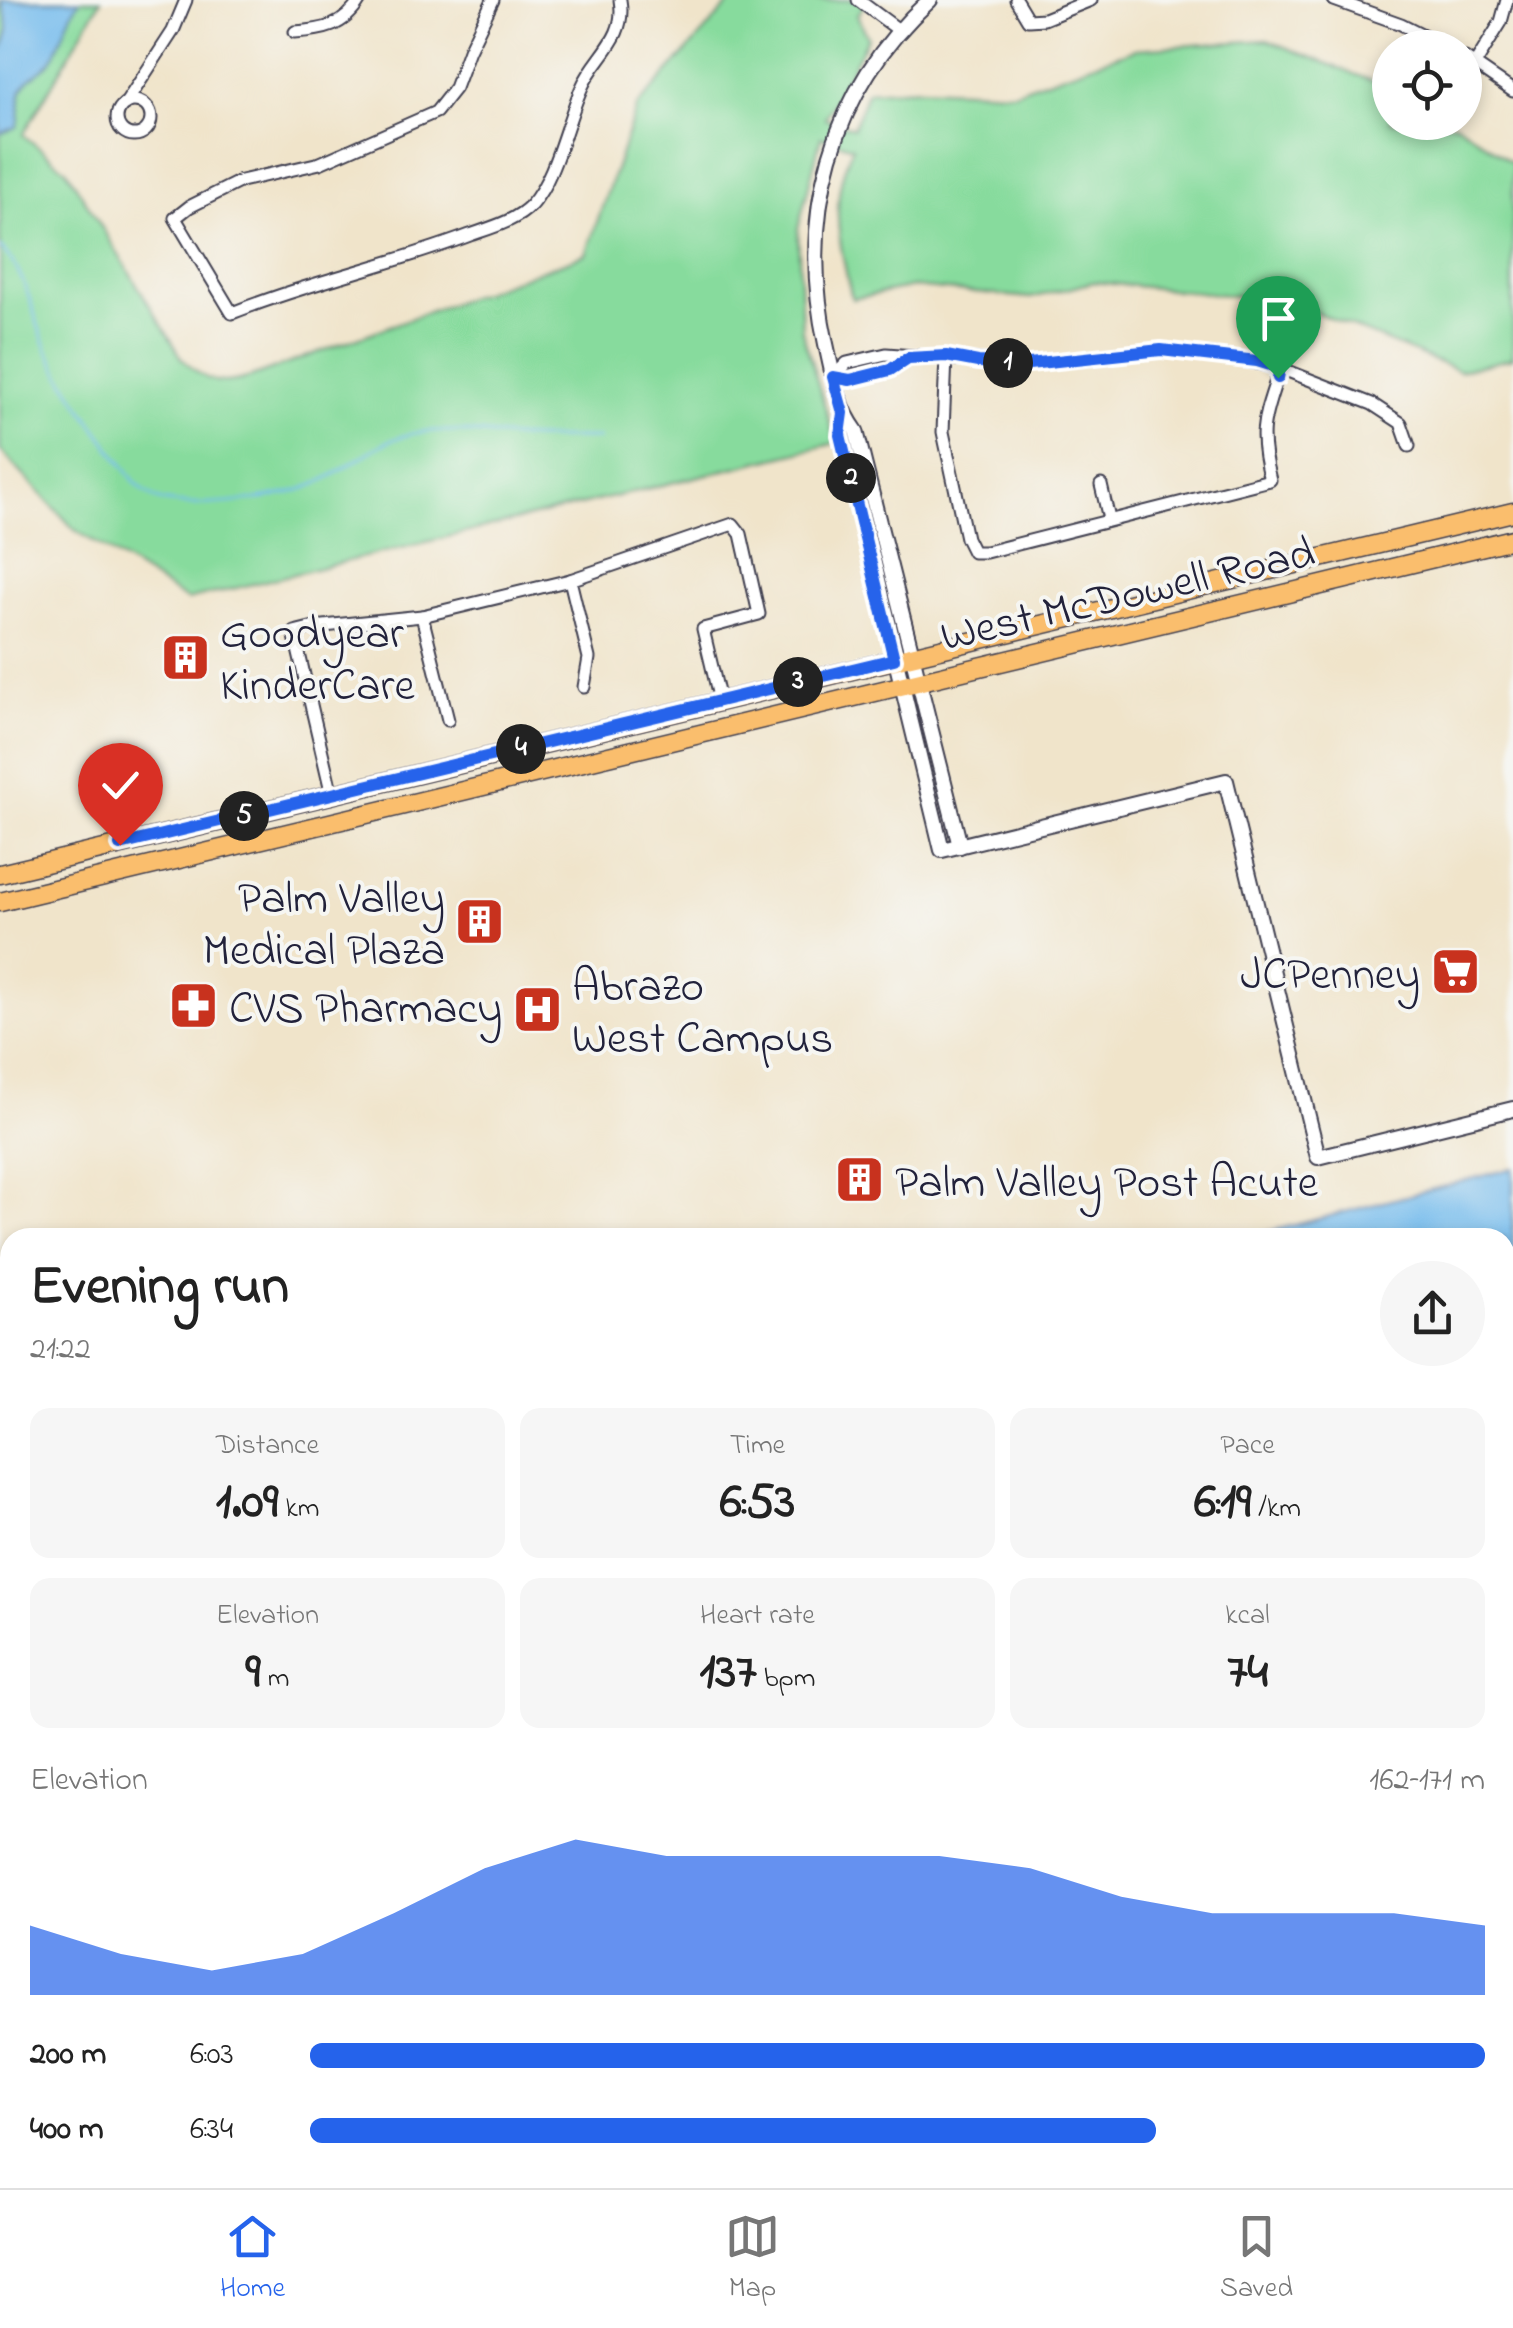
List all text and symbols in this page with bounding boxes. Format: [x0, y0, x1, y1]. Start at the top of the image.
map controls [1372, 30, 1482, 140]
button: locate [1372, 30, 1482, 140]
pin [1236, 276, 1321, 379]
icon: arrive [1251, 291, 1306, 346]
pin: 1 [983, 338, 1033, 388]
text: 1 [1004, 342, 1012, 383]
pin: 2 [826, 453, 876, 503]
text: 2 [844, 457, 858, 498]
street label: West McDowell Road [935, 522, 1322, 672]
place label: Goodyear KinderCare [220, 603, 415, 721]
building icon: Goodyear KinderCare [159, 631, 211, 683]
pin: 3 [773, 657, 823, 707]
text: 3 [792, 661, 804, 702]
pin: 4 [496, 724, 546, 774]
text: 4 [515, 728, 527, 769]
pin [78, 743, 163, 846]
icon: check [93, 758, 148, 813]
pin: 5 [219, 791, 269, 841]
text: 5 [236, 795, 252, 836]
place label: Palm Valley Medical Plaza [203, 868, 445, 986]
building icon: Palm Valley Medical Plaza [454, 896, 506, 948]
place label: JCPenney [1240, 944, 1420, 1010]
supermarket icon: JCPenney [1429, 946, 1481, 998]
place label: Abrazo West Campus [572, 956, 833, 1074]
place label: CVS Pharmacy [229, 978, 502, 1044]
pharmacy icon: CVS Pharmacy [168, 980, 220, 1032]
hospital icon: Abrazo West Campus [511, 984, 563, 1036]
place label: Palm Valley Post Acute [895, 1152, 1319, 1218]
building icon: Palm Valley Post Acute [834, 1154, 886, 1206]
text: Evening run [30, 1249, 289, 1329]
button: share [1380, 1261, 1485, 1366]
text: 21:22 [30, 1327, 91, 1374]
text: Distance [216, 1426, 319, 1467]
text: Time [730, 1426, 785, 1467]
text: Pace [1220, 1426, 1275, 1467]
text: 1.09 [216, 1467, 278, 1540]
text: 6:53 [720, 1467, 795, 1540]
text: 6:19 [1194, 1467, 1251, 1540]
text: km [278, 1489, 319, 1530]
text: /km [1251, 1489, 1301, 1530]
text: Elevation [216, 1596, 319, 1637]
text: Heart rate [700, 1596, 815, 1637]
text: kcal [1225, 1596, 1270, 1637]
text: 9 [246, 1637, 261, 1710]
text: 137 [700, 1637, 757, 1710]
text: 74 [1227, 1637, 1268, 1710]
text: m [261, 1659, 289, 1700]
text: bpm [757, 1659, 815, 1700]
text: Elevation [30, 1758, 148, 1805]
text: 162–171 m [1369, 1758, 1485, 1805]
text: 200 m [30, 2032, 106, 2079]
text: 6:03 [190, 2032, 234, 2079]
text: 400 m [30, 2107, 104, 2154]
text: 6:34 [190, 2107, 233, 2154]
tab: Home [220, 2209, 285, 2310]
tab: Map [725, 2209, 780, 2310]
tab: Saved [1220, 2209, 1293, 2310]

